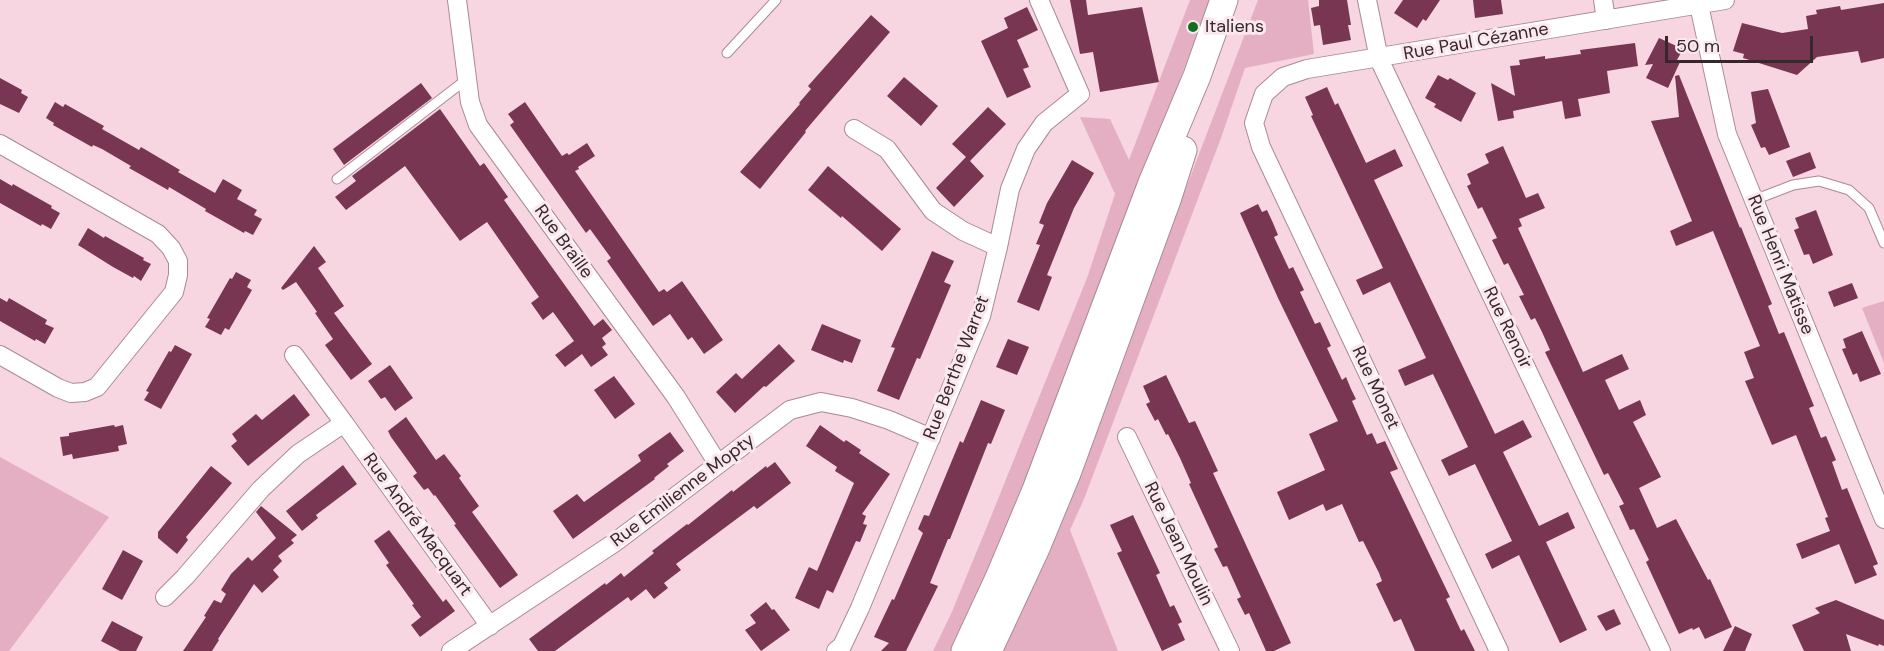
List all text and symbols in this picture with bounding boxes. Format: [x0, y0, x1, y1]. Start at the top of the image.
place label: Italiens [1205, 16, 1264, 38]
street label: Rue Paul Cézanne [1402, 19, 1550, 65]
marker: Italiens [1186, 20, 1200, 34]
scale bar [1668, 24, 1816, 62]
text: 50 m [1676, 34, 1720, 58]
street label: Rue Henri Matisse [1742, 192, 1818, 338]
street label: Rue Braille [529, 201, 597, 283]
street label: Rue Renoir [1478, 284, 1536, 372]
street label: Rue Berthe Warret [920, 293, 994, 443]
street label: Rue Monet [1346, 343, 1404, 433]
street label: Rue Emilienne Mopty [607, 430, 759, 552]
street label: Rue André Macquart [358, 449, 476, 601]
street label: Rue Jean Moulin [1139, 479, 1217, 609]

